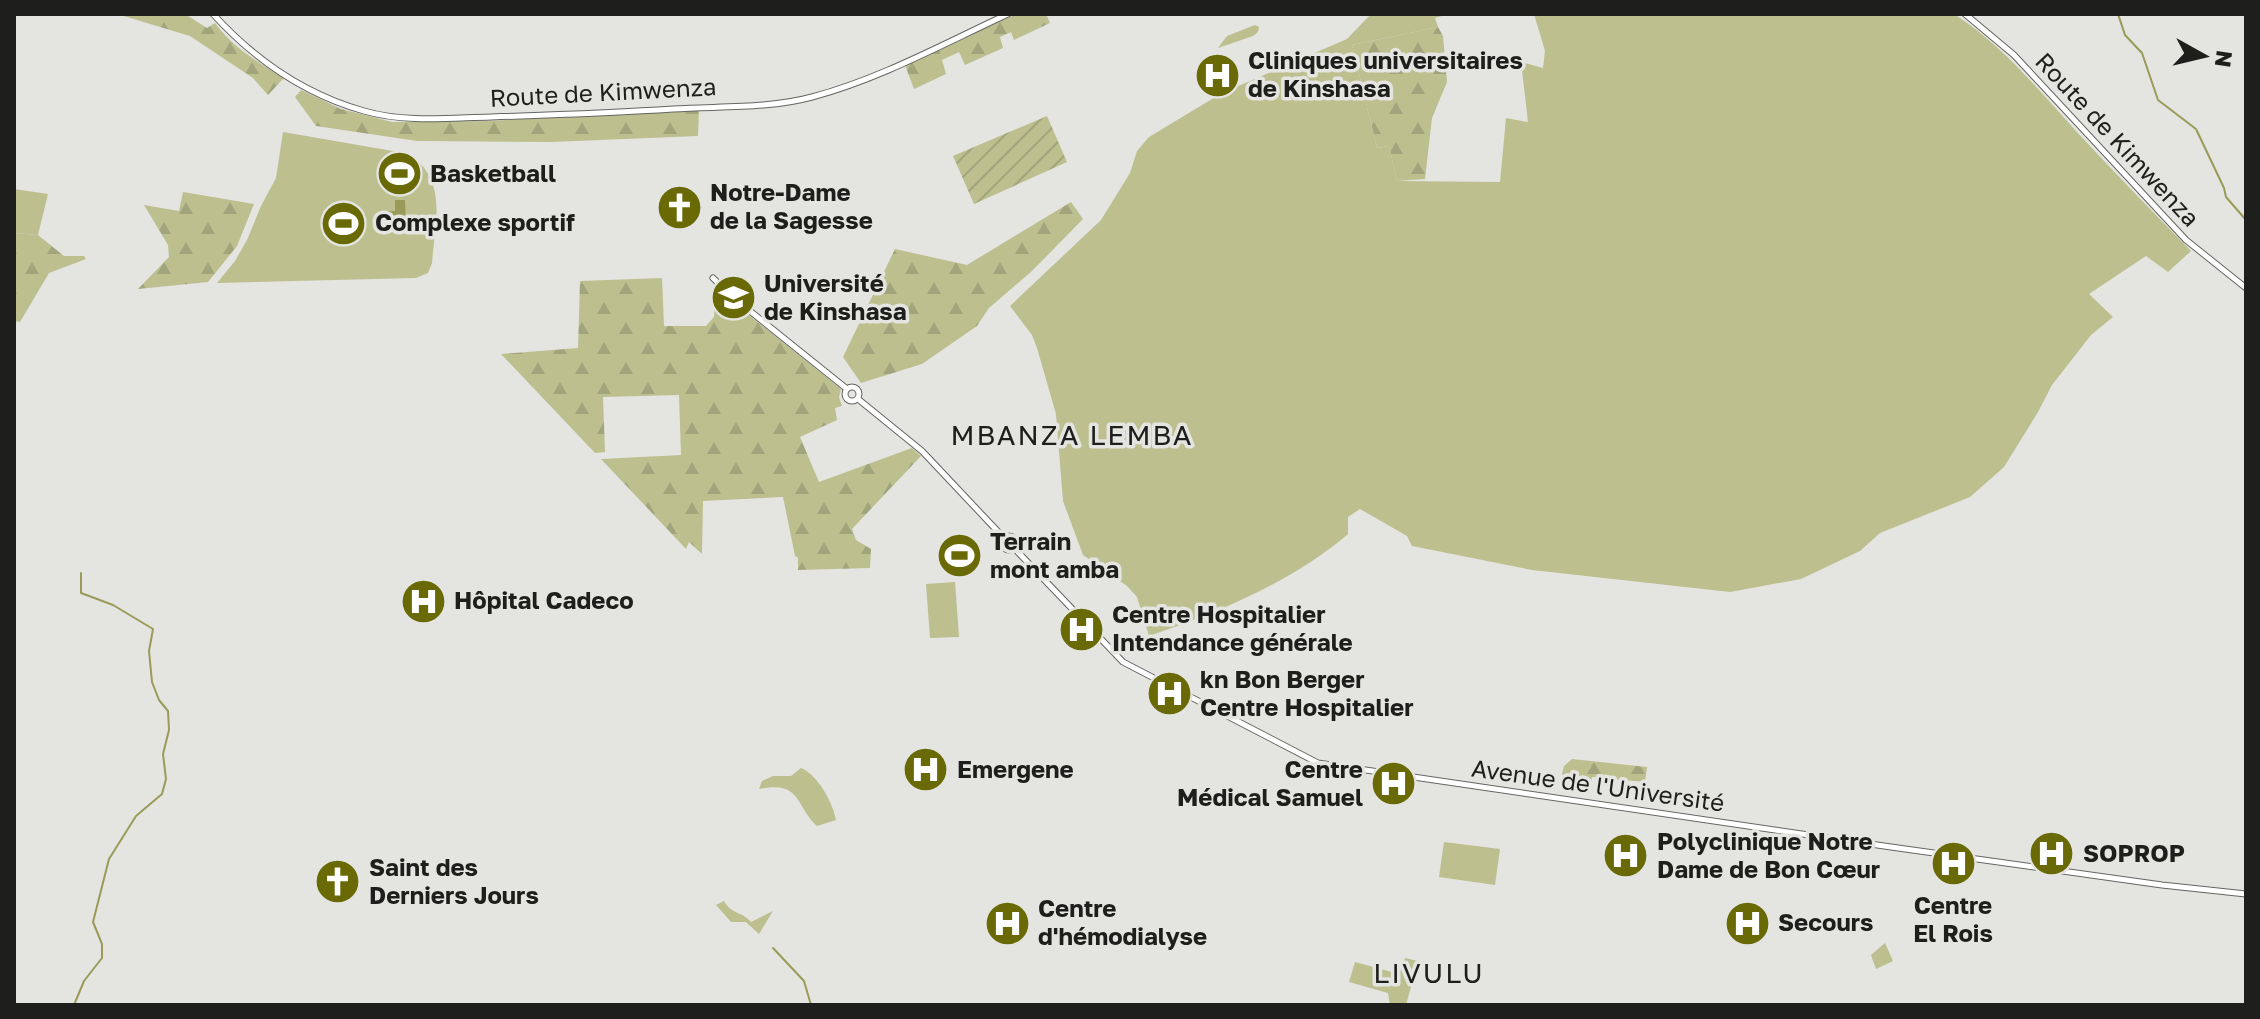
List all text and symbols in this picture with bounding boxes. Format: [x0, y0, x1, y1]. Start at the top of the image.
north arrow [2164, 16, 2244, 96]
place label: Cliniques universitaires de Kinshasa [1248, 45, 1523, 102]
street label: Route de Kimwenza [2030, 46, 2206, 232]
text: N [2210, 49, 2239, 69]
hospital icon: Cliniques universitaires de Kinshasa [1193, 51, 1241, 99]
street label: Route de Kimwenza [489, 71, 717, 112]
sports icon: Basketball [375, 150, 423, 198]
place label: Basketball [430, 158, 556, 187]
place label: Notre-Dame de la Sagesse [710, 177, 873, 234]
church icon: Notre-Dame de la Sagesse [655, 183, 703, 231]
sports icon: Complexe sportif [320, 199, 368, 247]
place label: Complexe sportif [375, 207, 575, 236]
place label: Université de Kinshasa [764, 268, 907, 325]
school or university icon: Université de Kinshasa [709, 274, 757, 322]
district label: MBANZA LEMBA [951, 418, 1193, 451]
place label: Terrain mont amba [990, 526, 1119, 583]
sports icon: Terrain mont amba [935, 532, 983, 580]
hospital icon: Hôpital Cadeco [399, 577, 447, 625]
place label: Hôpital Cadeco [454, 585, 634, 614]
place label: Centre Hospitalier Intendance générale [1112, 599, 1353, 656]
hospital icon: Centre Hospitalier Intendance générale [1057, 605, 1105, 653]
place label: kn Bon Berger Centre Hospitalier [1200, 664, 1414, 721]
hospital icon: kn Bon Berger Centre Hospitalier [1145, 670, 1193, 718]
hospital icon: Emergene [902, 746, 950, 794]
street label: Avenue de l'Université [1470, 752, 1727, 817]
place label: Emergene [957, 754, 1074, 783]
place label: Centre Médical Samuel [1177, 754, 1363, 811]
hospital icon: Centre Médical Samuel [1370, 760, 1418, 808]
place label: Polyclinique Notre Dame de Bon Cœur [1657, 826, 1880, 883]
hospital icon: SOPROP [2028, 830, 2076, 878]
hospital icon: Polyclinique Notre Dame de Bon Cœur [1602, 832, 1650, 880]
place label: SOPROP [2083, 838, 2185, 867]
hospital icon: Centre El Rois [1929, 840, 1977, 888]
place label: Saint des Derniers Jours [369, 852, 539, 909]
church icon: Saint des Derniers Jours [314, 858, 362, 906]
place label: Centre El Rois [1913, 890, 1993, 947]
place label: Centre d'hémodialyse [1038, 893, 1207, 950]
hospital icon: Centre d'hémodialyse [983, 899, 1031, 947]
hospital icon: Secours [1723, 899, 1771, 947]
place label: Secours [1778, 907, 1874, 936]
district label: LIVULU [1373, 956, 1485, 989]

